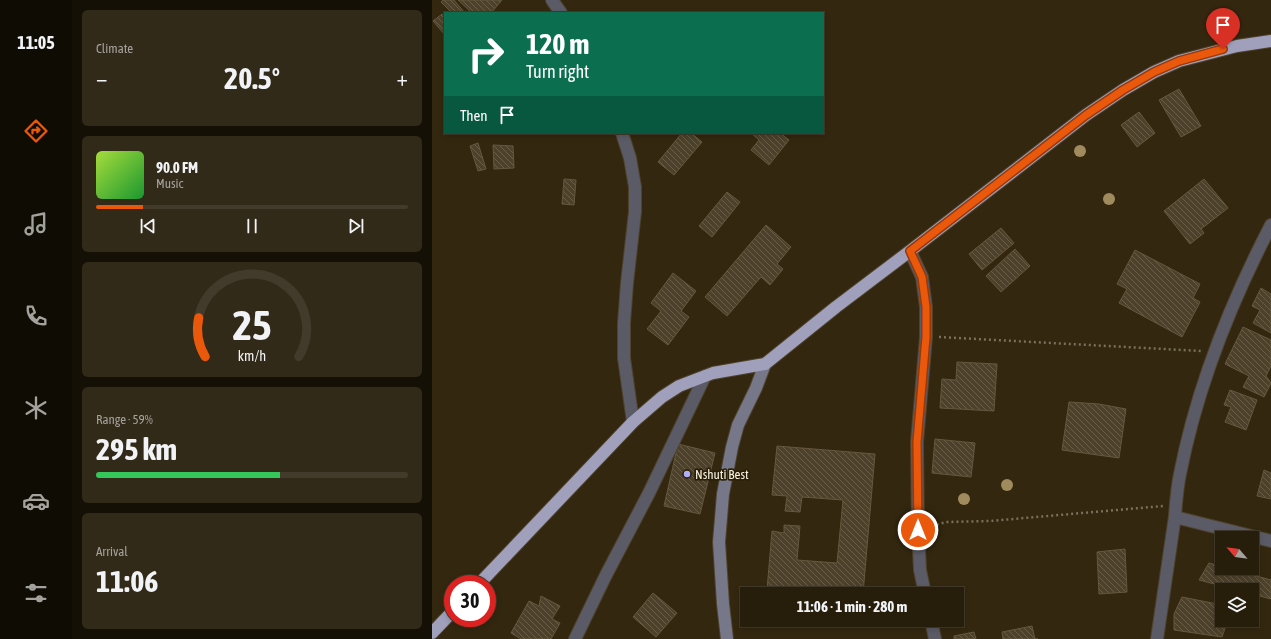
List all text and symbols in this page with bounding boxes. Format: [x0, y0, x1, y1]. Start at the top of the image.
pin [1206, 8, 1240, 49]
icon: arrive [1212, 14, 1234, 36]
icon: right [460, 28, 512, 80]
text: 120 m [526, 28, 589, 60]
text: 11:05 [17, 32, 55, 53]
text: Climate [96, 41, 133, 56]
text: 20.5° [224, 61, 280, 95]
text: Turn right [526, 61, 589, 82]
text: − [96, 65, 107, 91]
text: + [397, 65, 408, 91]
icon: arrive [496, 104, 518, 126]
text: Then [460, 107, 488, 124]
icon: directions [22, 117, 50, 145]
text: 90.0 FM [156, 159, 198, 176]
text: Music [156, 176, 183, 191]
icon: music [22, 210, 50, 238]
icon: previous [137, 215, 159, 237]
icon: pause [241, 215, 263, 237]
icon: next [345, 215, 367, 237]
text: 25 [232, 301, 272, 349]
icon: phone [22, 302, 50, 330]
text: km/h [238, 348, 266, 364]
icon: climate [22, 394, 50, 422]
text: Range · 59% [96, 412, 153, 427]
text: 295 km [96, 432, 177, 466]
place label: Nshuti Best [695, 467, 749, 482]
marker: Nshuti Best [682, 469, 692, 479]
icon: car [22, 487, 50, 515]
position arrow [897, 509, 939, 551]
north arrow [1215, 531, 1259, 575]
map controls [1215, 531, 1259, 627]
text: Arrival [96, 544, 128, 559]
text: 11:06 [96, 564, 158, 598]
speed limit sign: 30 [444, 575, 496, 627]
icon: filters [22, 579, 50, 607]
button: layers [1215, 583, 1259, 627]
text: 11:06 · 1 min · 280 m [797, 598, 907, 615]

